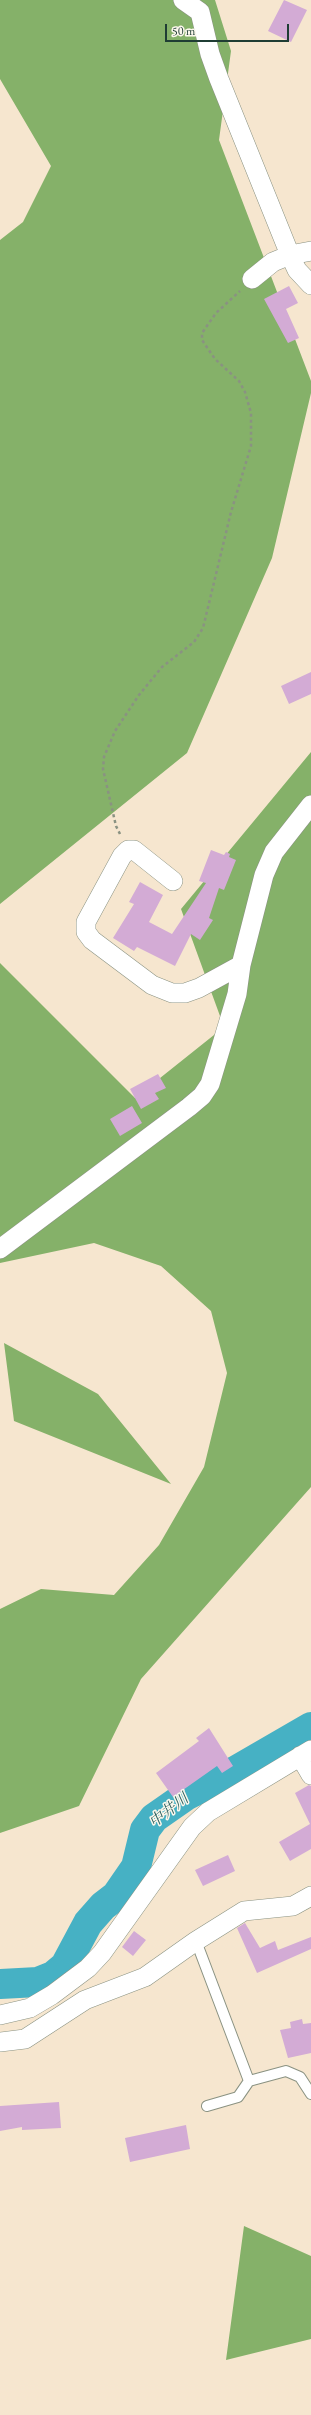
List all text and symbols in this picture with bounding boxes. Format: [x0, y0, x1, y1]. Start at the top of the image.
scale bar [167, 16, 291, 42]
text: 50 m [172, 23, 195, 39]
water label: 中井川 [146, 1790, 192, 1832]

